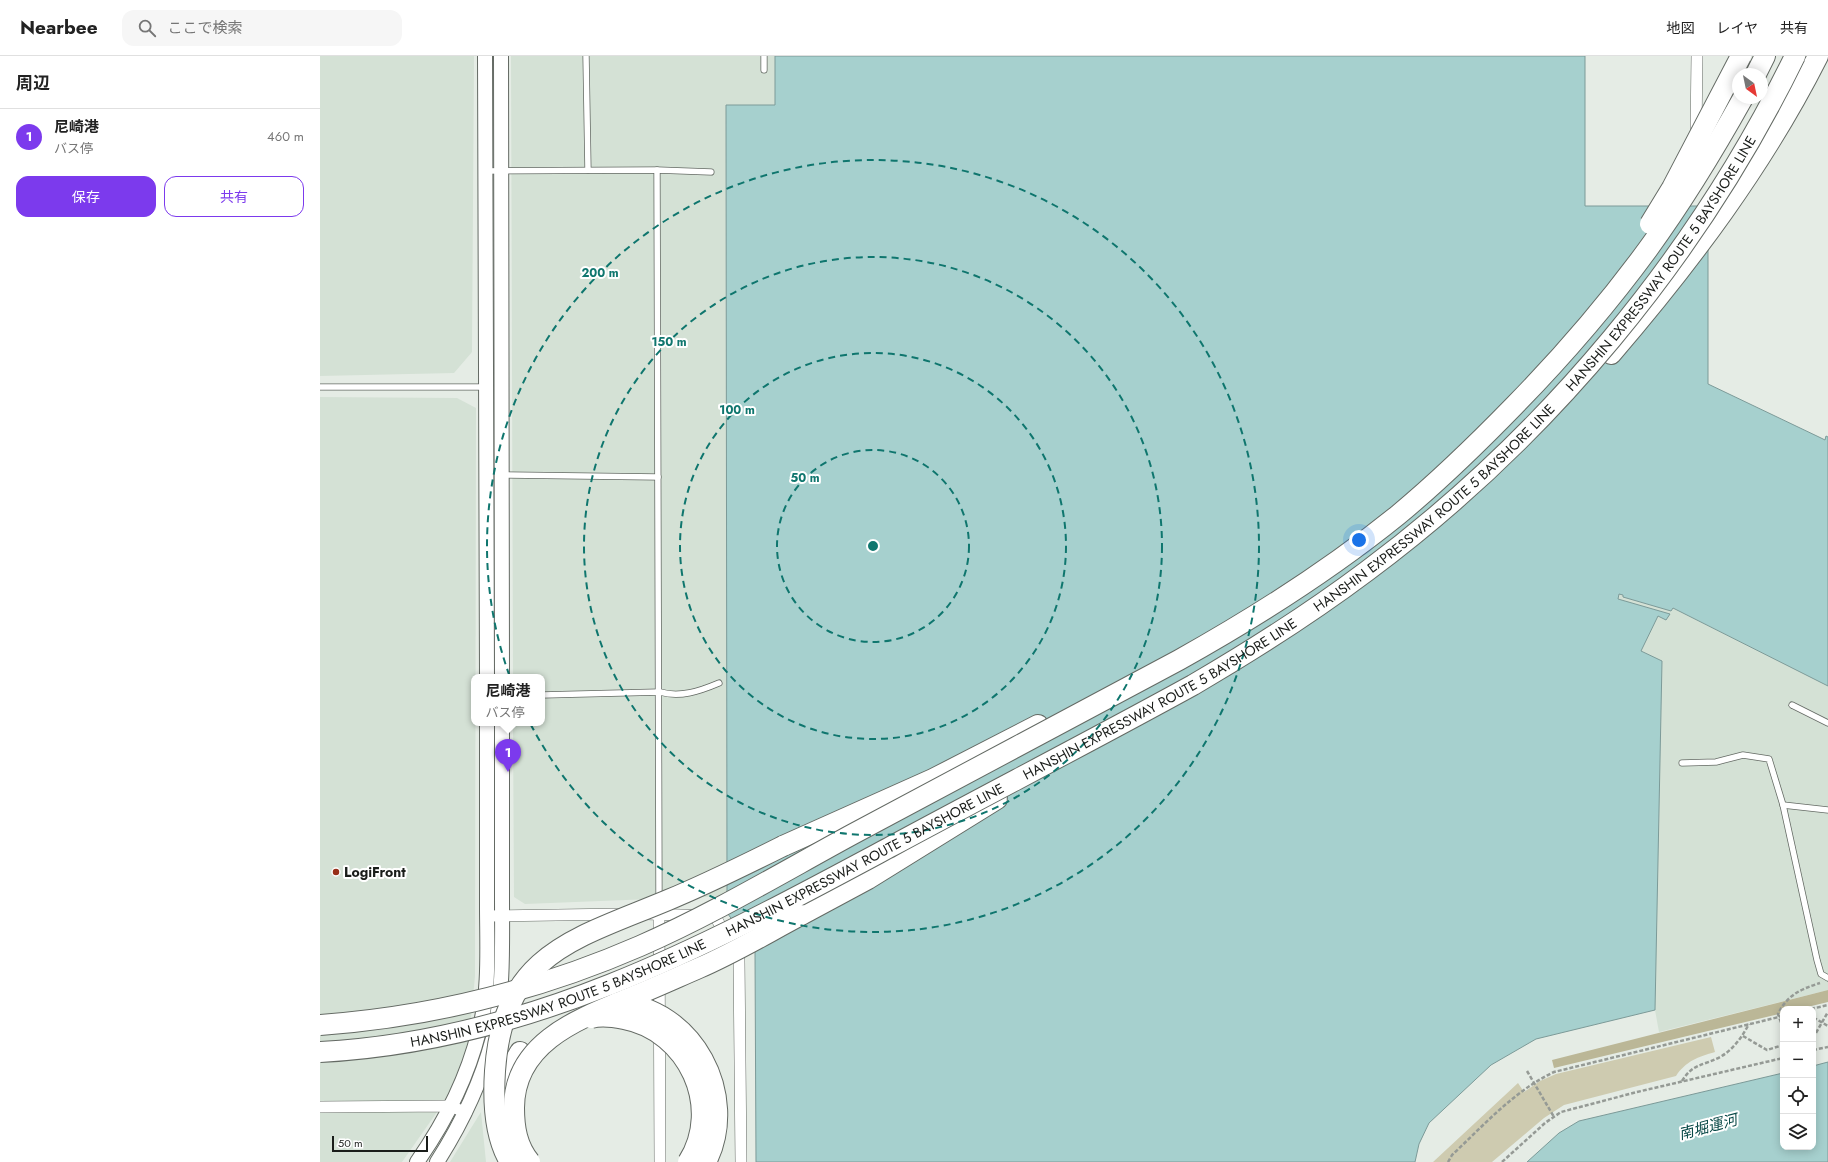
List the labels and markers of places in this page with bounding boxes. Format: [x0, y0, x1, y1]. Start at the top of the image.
centre of rings [866, 539, 880, 553]
pin: 1 [495, 739, 521, 772]
place label: LogiFront [344, 862, 406, 882]
marker: LogiFront [331, 867, 341, 877]

